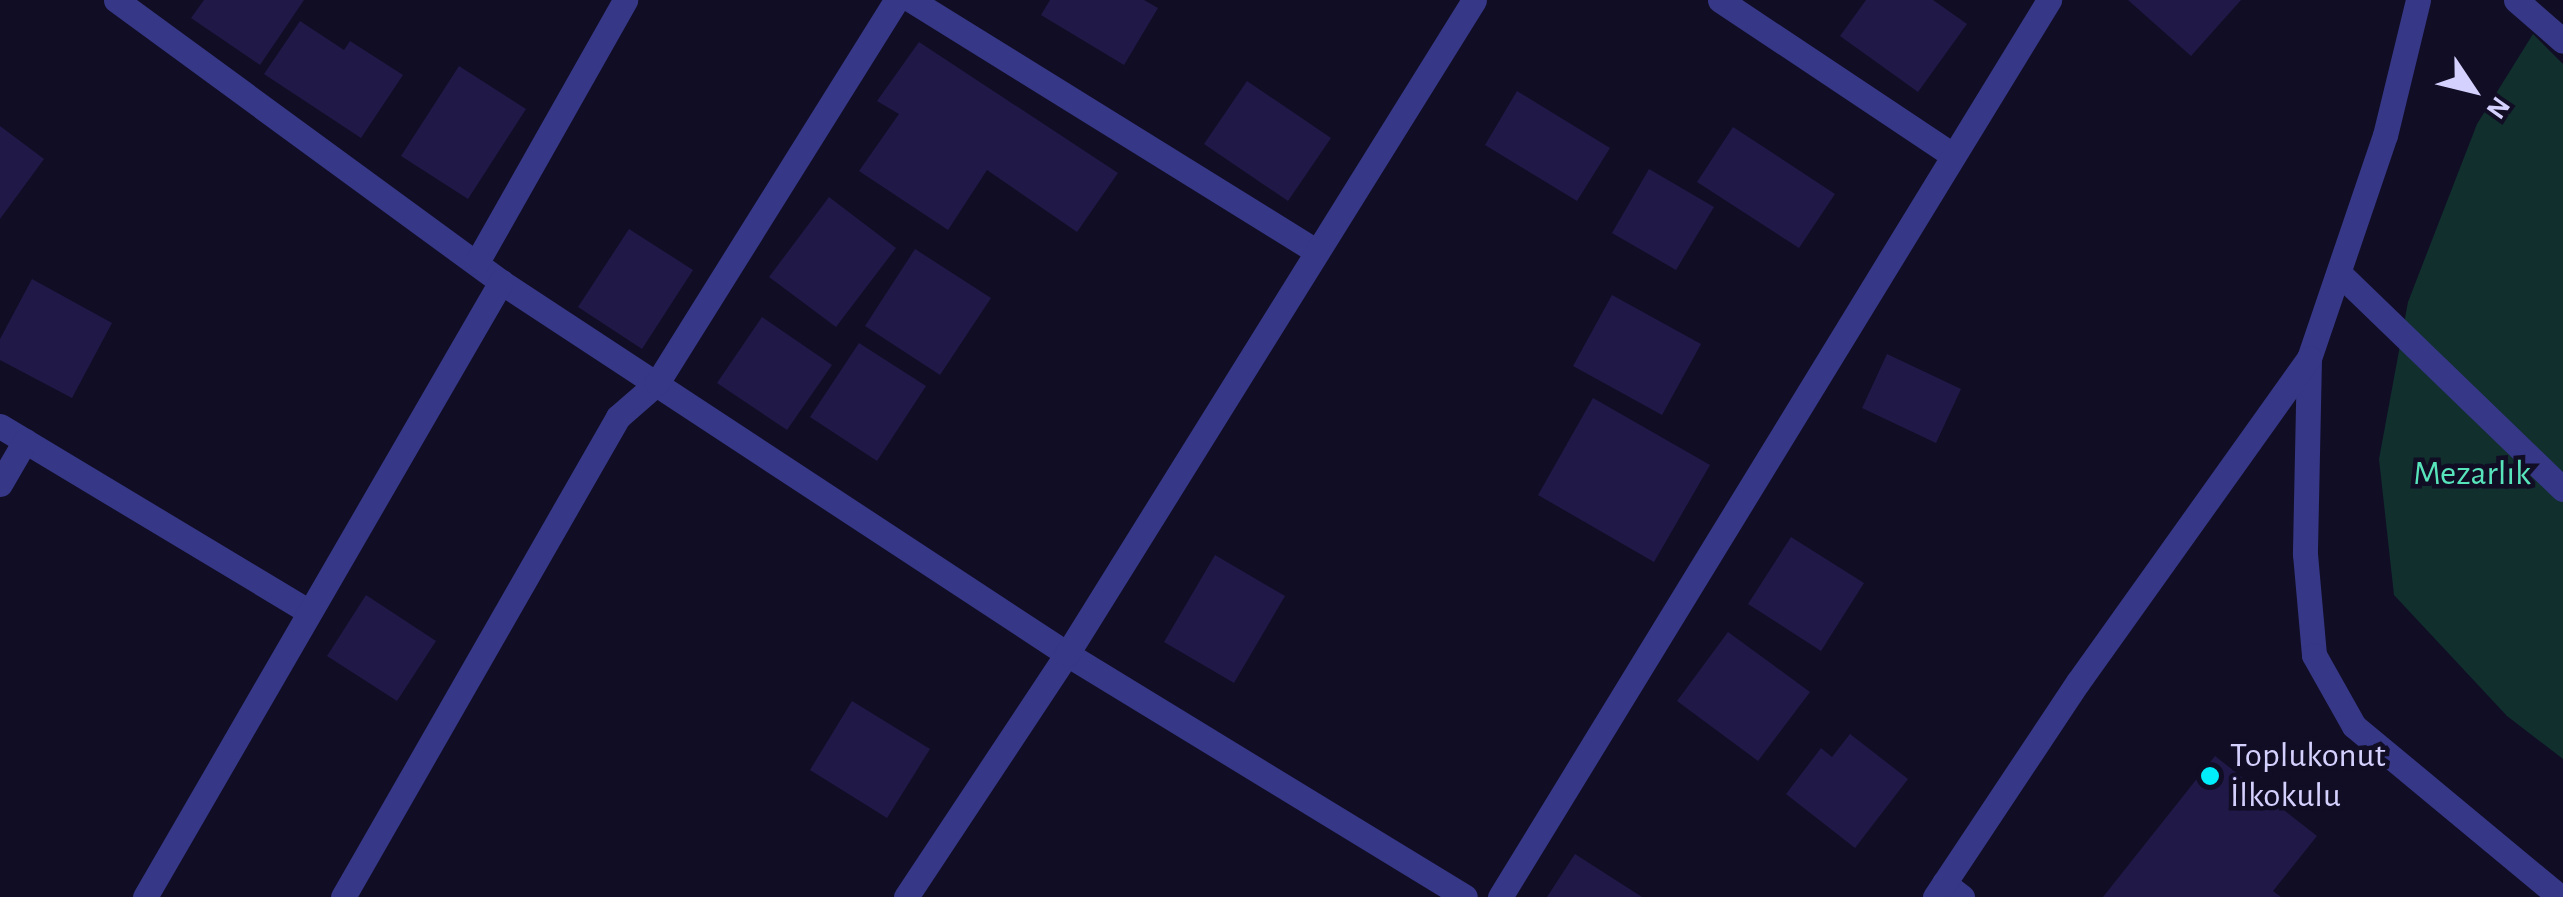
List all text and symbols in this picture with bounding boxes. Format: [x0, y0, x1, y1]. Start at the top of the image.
north arrow [2423, 40, 2523, 140]
text: N [2481, 91, 2515, 123]
park label: Mezarlık [2413, 453, 2531, 495]
place label: Toplukonut İlkokulu [2230, 735, 2386, 817]
marker: Toplukonut İlkokulu [2199, 765, 2221, 787]

